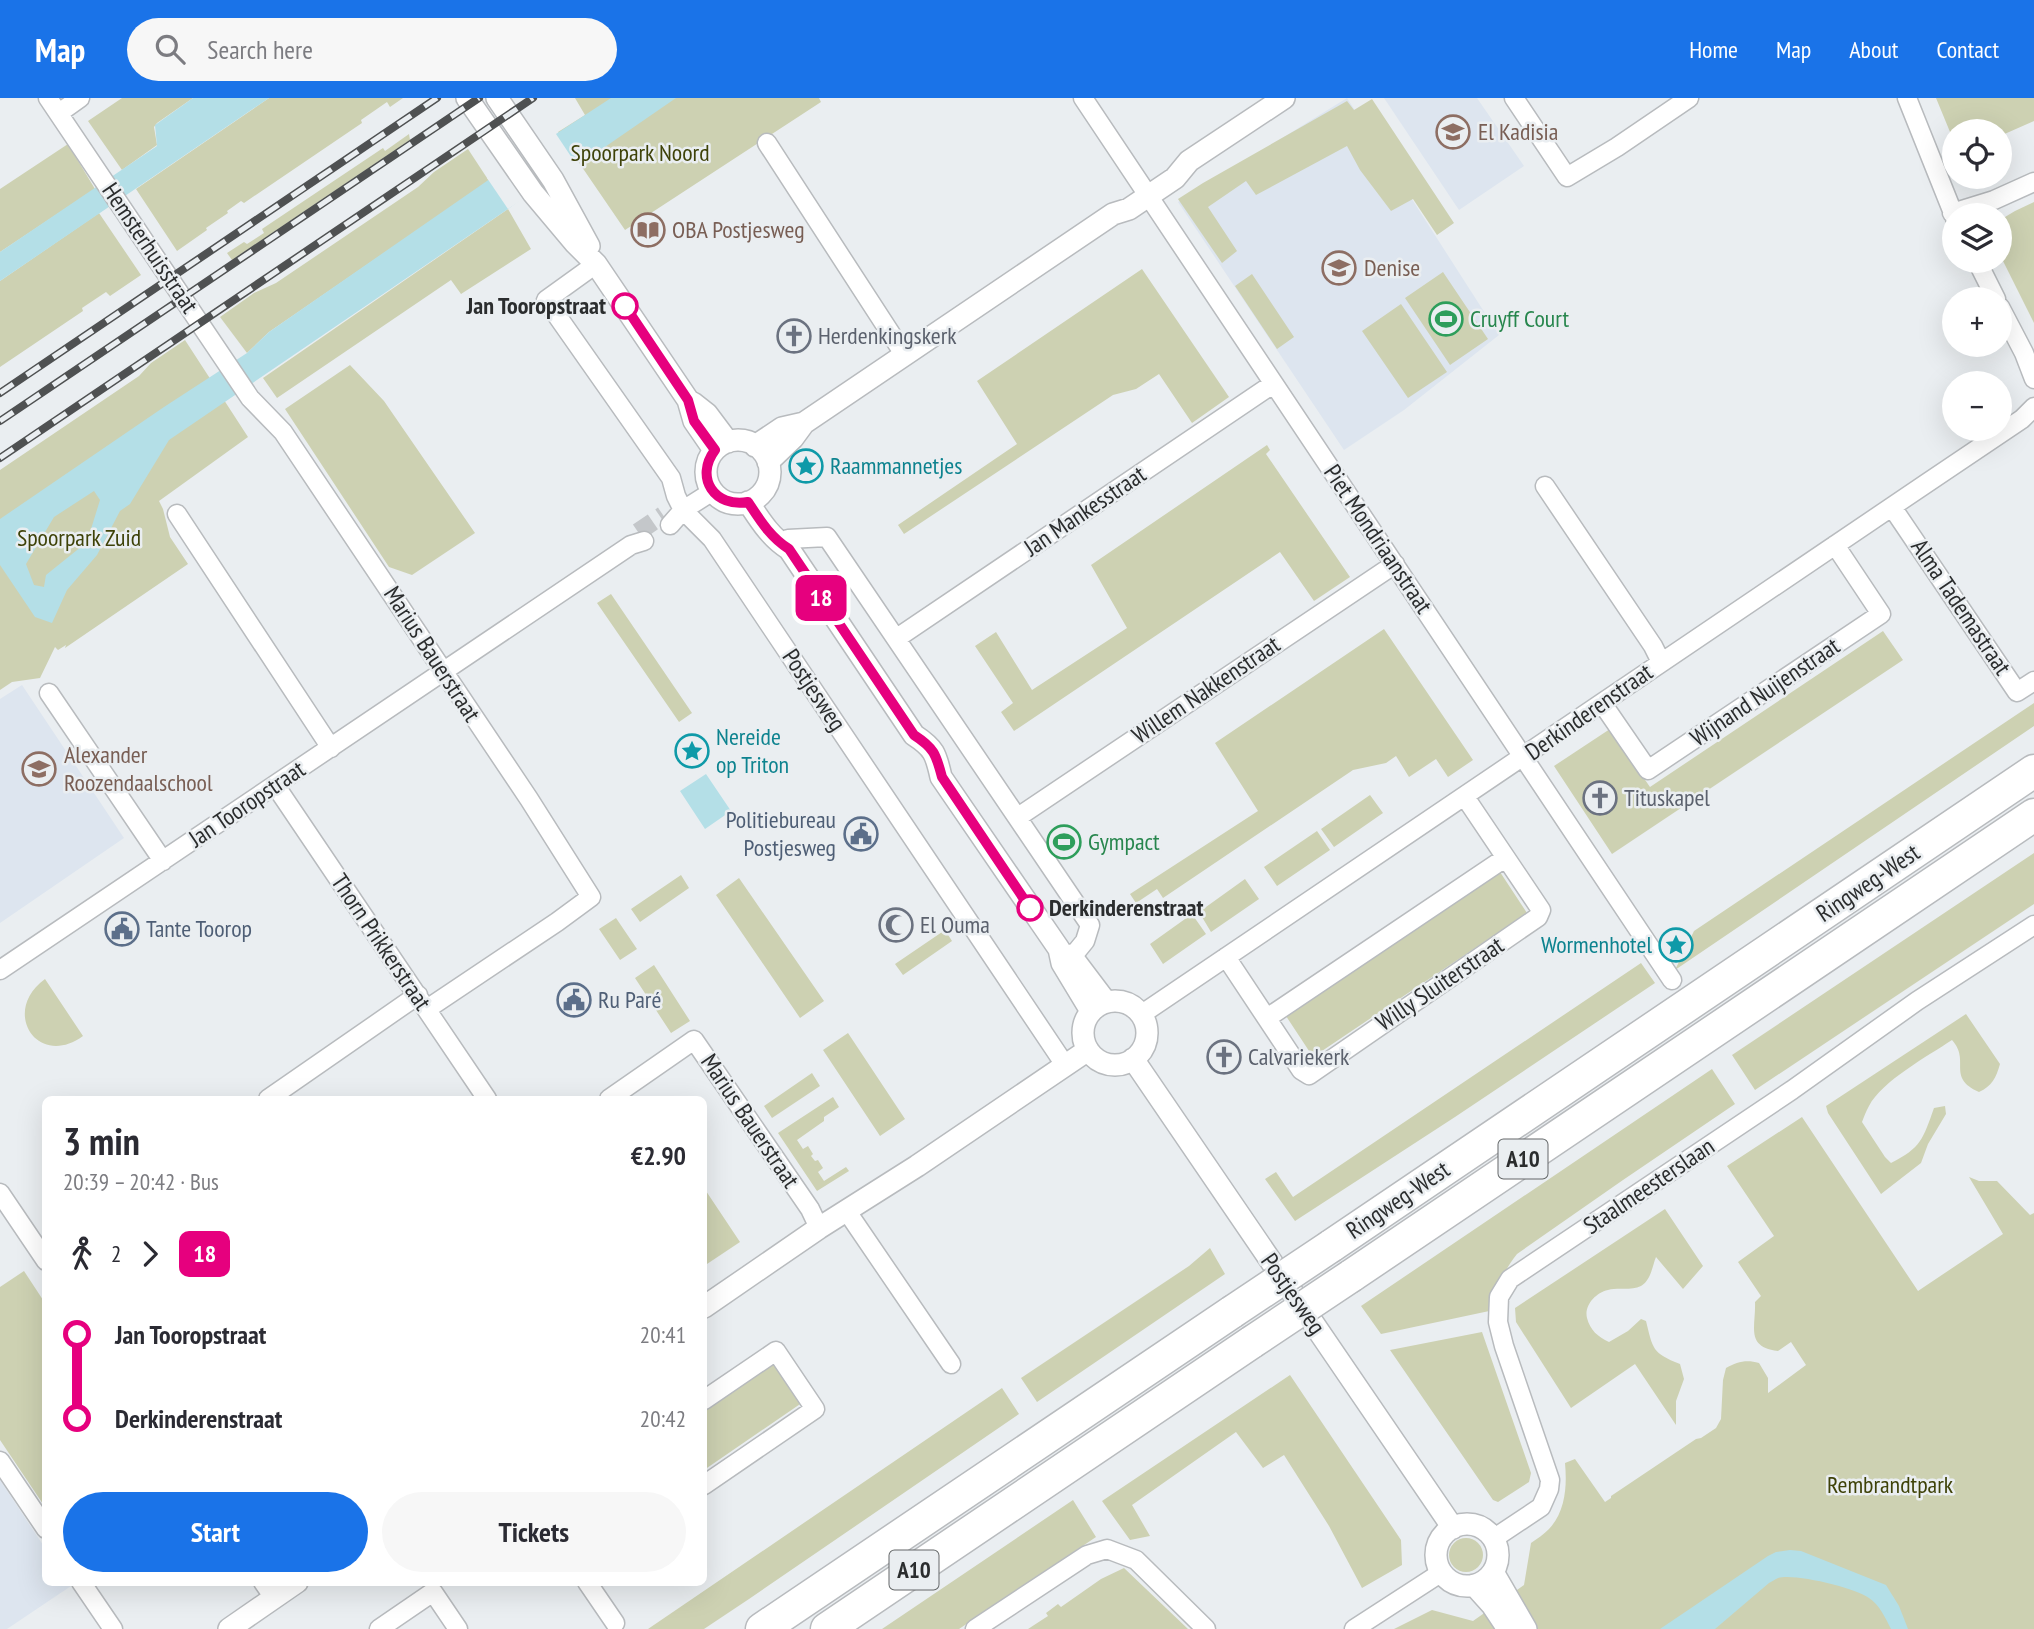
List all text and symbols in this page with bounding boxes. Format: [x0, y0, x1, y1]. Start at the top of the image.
search box [127, 18, 617, 81]
text: Map [35, 28, 85, 71]
icon: search [151, 30, 189, 68]
text: Search here [207, 33, 313, 66]
text: Home [1689, 34, 1738, 65]
text: Map [1776, 34, 1811, 65]
text: About [1849, 34, 1898, 65]
text: Contact [1936, 34, 1999, 65]
school or university icon: El Kadisia [1434, 113, 1472, 151]
place label: El Kadisia [1478, 116, 1558, 147]
map controls [1942, 119, 2012, 441]
button: locate [1942, 119, 2012, 189]
park label: Spoorpark Noord [570, 137, 710, 168]
street label: Hemsterhuisstraat [95, 177, 206, 319]
button: layers [1942, 203, 2012, 273]
library icon: OBA Postjesweg [629, 211, 667, 249]
place label: OBA Postjesweg [672, 214, 805, 245]
school or university icon: Denise [1320, 249, 1358, 287]
place label: Denise [1364, 252, 1420, 283]
button: + [1942, 287, 2012, 357]
place label: Jan Tooropstraat [465, 290, 606, 321]
marker: Jan Tooropstraat [612, 293, 638, 319]
sports icon: Cruyff Court [1427, 300, 1465, 338]
place label: Cruyff Court [1470, 303, 1569, 334]
church icon: Herdenkingskerk [775, 317, 813, 355]
place label: Herdenkingskerk [818, 320, 957, 351]
button: − [1942, 371, 2012, 441]
place icon: Raammannetjes [787, 447, 825, 485]
place label: Raammannetjes [830, 450, 962, 481]
street label: Jan Mankesstraat [1017, 458, 1152, 563]
street label: Piet Mondriaanstraat [1317, 458, 1440, 619]
park label: Spoorpark Zuid [17, 522, 141, 553]
street label: Alma Tademastraat [1905, 533, 2019, 681]
line badge: 18 [790, 575, 852, 621]
street label: Marius Bauerstraat [377, 580, 488, 728]
text: 18 [810, 582, 832, 613]
street label: Willem Nakkenstraat [1126, 629, 1286, 750]
street label: Wijnand Nuijenstraat [1684, 630, 1846, 753]
street label: Postjesweg [776, 643, 853, 737]
street label: Derkinderenstraat [1519, 656, 1659, 767]
place label: Nereide op Triton [716, 721, 789, 780]
place icon: Nereide op Triton [673, 732, 711, 770]
place label: Alexander Roozendaalschool [64, 739, 213, 798]
school or university icon: Alexander Roozendaalschool [20, 750, 58, 788]
street label: Jan Tooropstraat [182, 753, 311, 854]
church icon: Tituskapel [1581, 779, 1619, 817]
place label: Tituskapel [1624, 782, 1710, 813]
place label: Politiebureau Postjesweg [726, 804, 836, 863]
public building icon: Politiebureau Postjesweg [842, 815, 880, 853]
sports icon: Gympact [1045, 823, 1083, 861]
place label: Gympact [1088, 826, 1160, 857]
street label: Ringweg-West [1810, 836, 1926, 929]
street label: Thorn Prikkerstraat [324, 868, 439, 1016]
place label: Derkinderenstraat [1049, 892, 1203, 923]
marker: Derkinderenstraat [1017, 895, 1043, 921]
mosque icon: El Ouma [877, 906, 915, 944]
place label: El Ouma [920, 909, 990, 940]
public building icon: Tante Toorop [103, 910, 141, 948]
place label: Tante Toorop [146, 913, 252, 944]
place icon: Wormenhotel [1657, 926, 1695, 964]
street label: Willy Sluiterstraat [1370, 929, 1510, 1038]
place label: Wormenhotel [1541, 929, 1652, 960]
public building icon: Ru Paré [555, 981, 593, 1019]
place label: Ru Paré [598, 984, 661, 1015]
church icon: Calvariekerk [1205, 1038, 1243, 1076]
place label: Calvariekerk [1248, 1041, 1350, 1072]
street label: Marius Bauerstraat [694, 1048, 807, 1194]
text: 3 min [63, 1116, 140, 1165]
street label: Staalmeesterslaan [1577, 1130, 1720, 1241]
text: €2.90 [631, 1139, 686, 1172]
road number: A10 [1498, 1140, 1548, 1178]
street label: Ringweg-West [1340, 1153, 1456, 1246]
text: 20:39 – 20:42 · Bus [63, 1167, 219, 1196]
icon: walk [63, 1235, 101, 1273]
icon: forward [131, 1235, 169, 1273]
text: 18 [193, 1238, 216, 1269]
text: 2 [111, 1239, 121, 1268]
street label: Postjesweg [1254, 1247, 1333, 1340]
text: Jan Tooropstraat [115, 1318, 266, 1351]
text: 20:41 [640, 1320, 686, 1349]
text: Derkinderenstraat [115, 1402, 282, 1435]
text: 20:42 [640, 1404, 686, 1433]
park label: Rembrandtpark [1827, 1469, 1954, 1500]
button: Start [63, 1492, 368, 1572]
button: Tickets [382, 1492, 686, 1572]
road number: A10 [890, 1550, 939, 1590]

